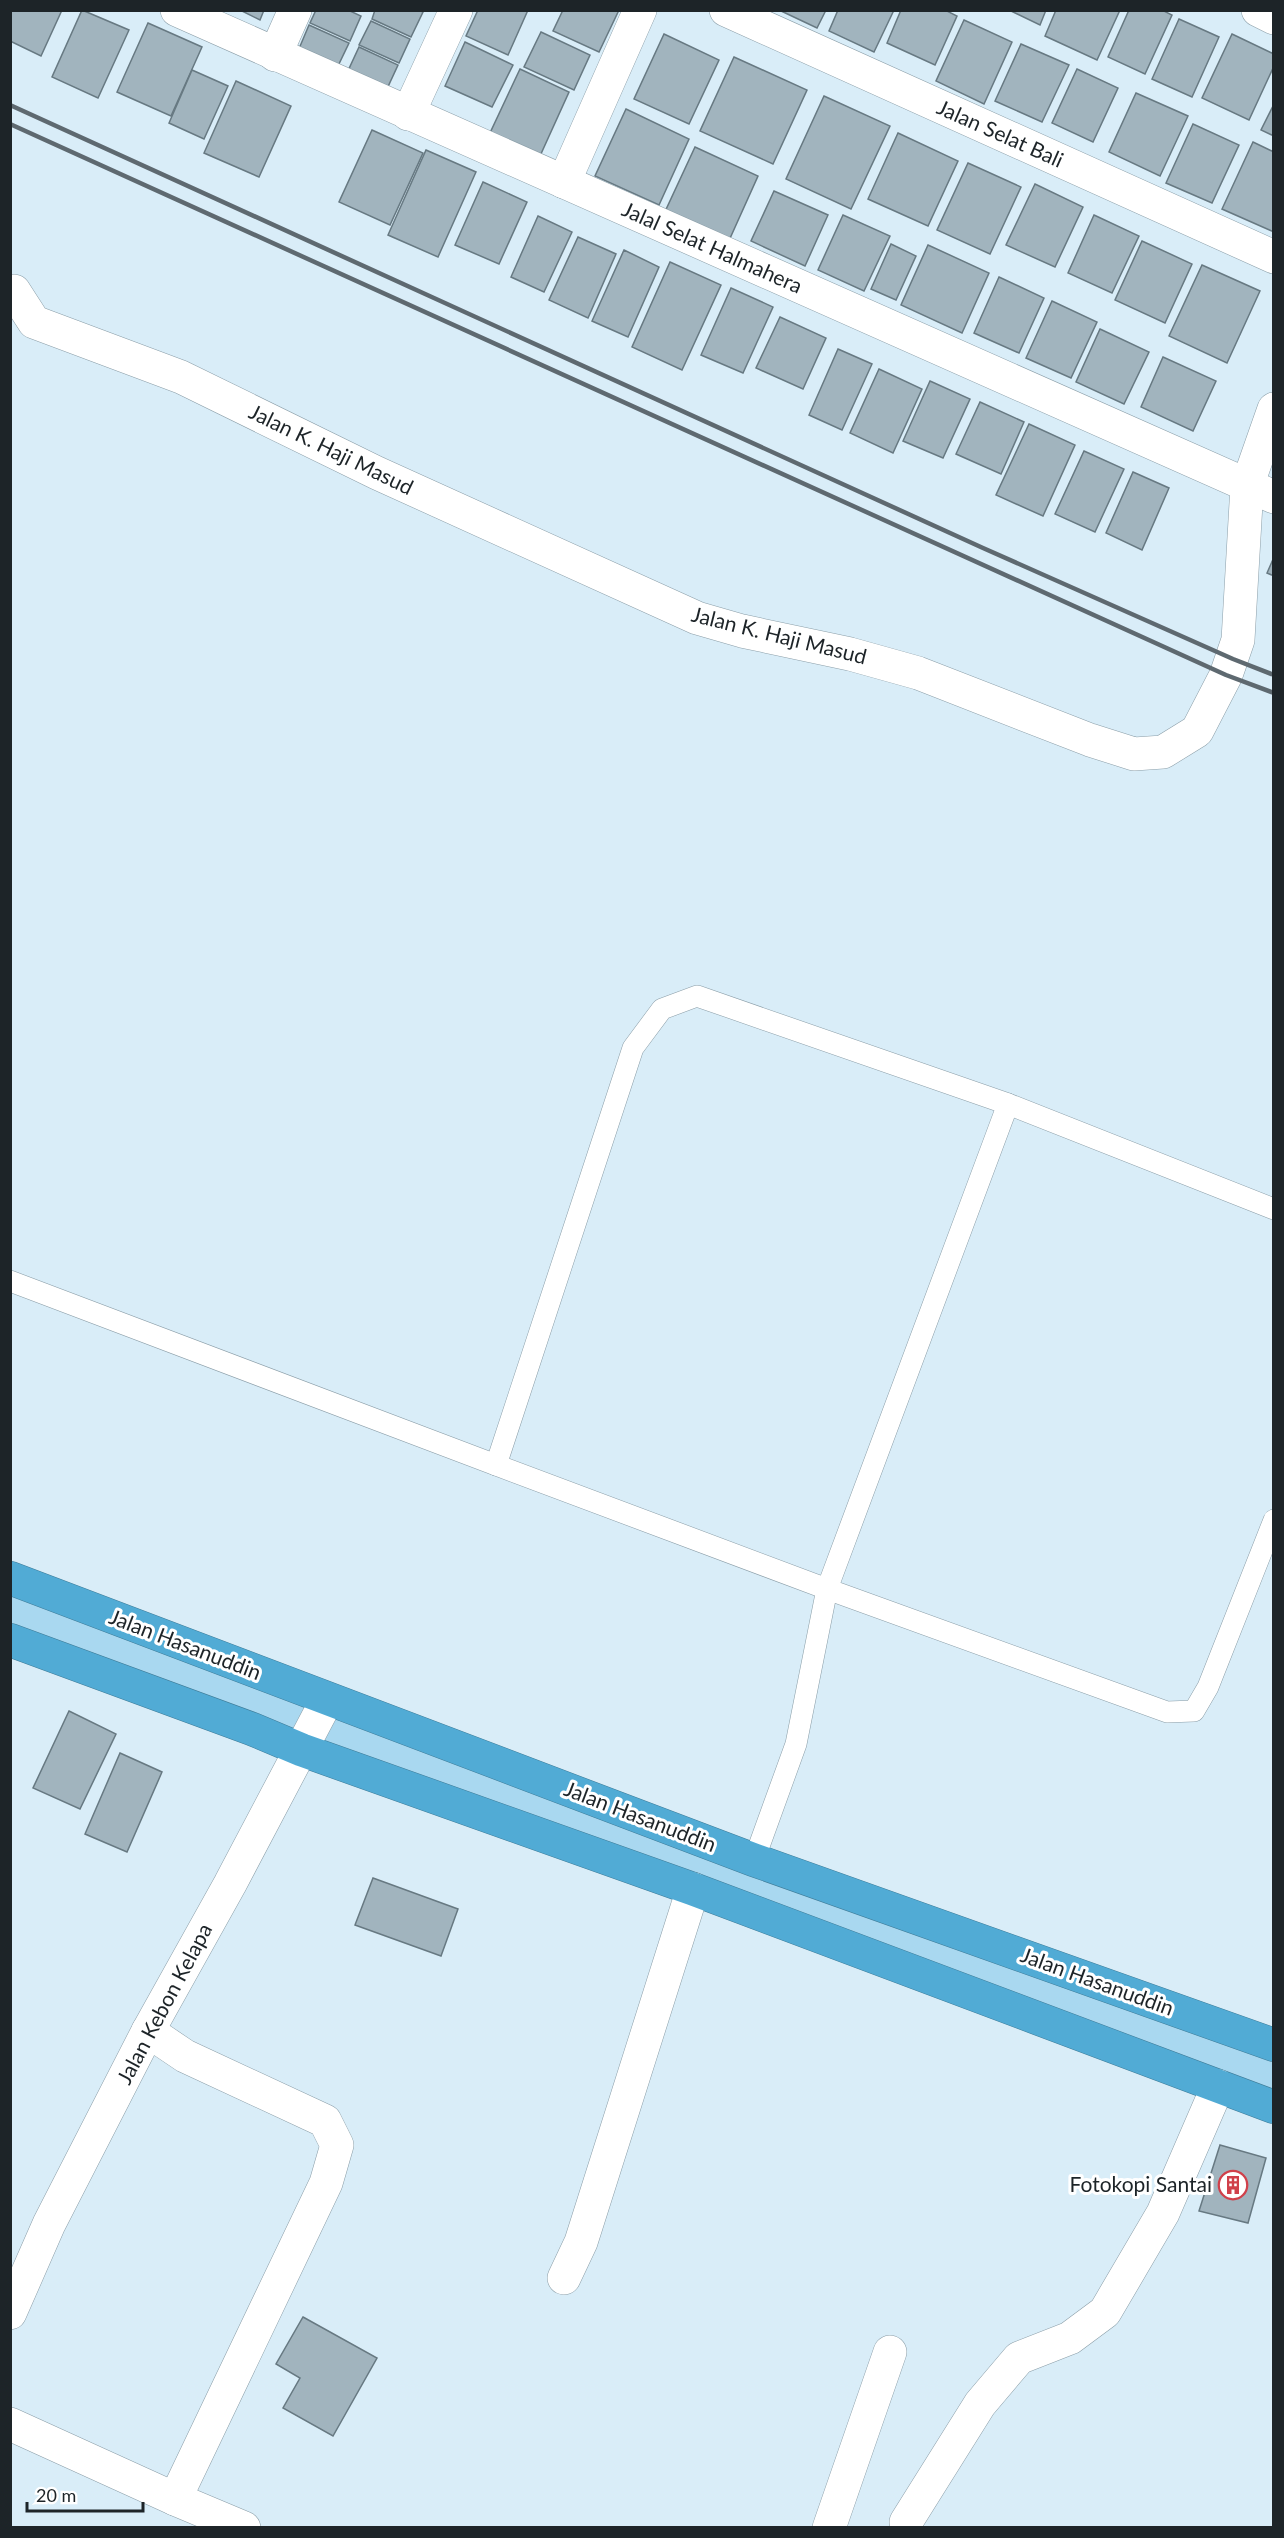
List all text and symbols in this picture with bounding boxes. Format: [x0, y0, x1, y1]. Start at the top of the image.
street label: Jalan Selat Bali [933, 94, 1068, 172]
street label: Jalal Selat Halmahera [619, 196, 807, 298]
street label: Jalan K. Haji Masud [246, 398, 418, 499]
street label: Jalan K. Haji Masud [689, 601, 869, 668]
street label: Jalan Hasanuddin [106, 1603, 265, 1684]
street label: Jalan Hasanuddin [561, 1775, 720, 1856]
street label: Jalan Kebon Kelapa [111, 1919, 217, 2088]
street label: Jalan Hasanuddin [1018, 1941, 1177, 2020]
building icon: Fotokopi Santai [1217, 2169, 1249, 2201]
place label: Fotokopi Santai [1070, 2171, 1212, 2196]
scale bar [27, 2475, 142, 2513]
text: 20 m [36, 2484, 76, 2506]

